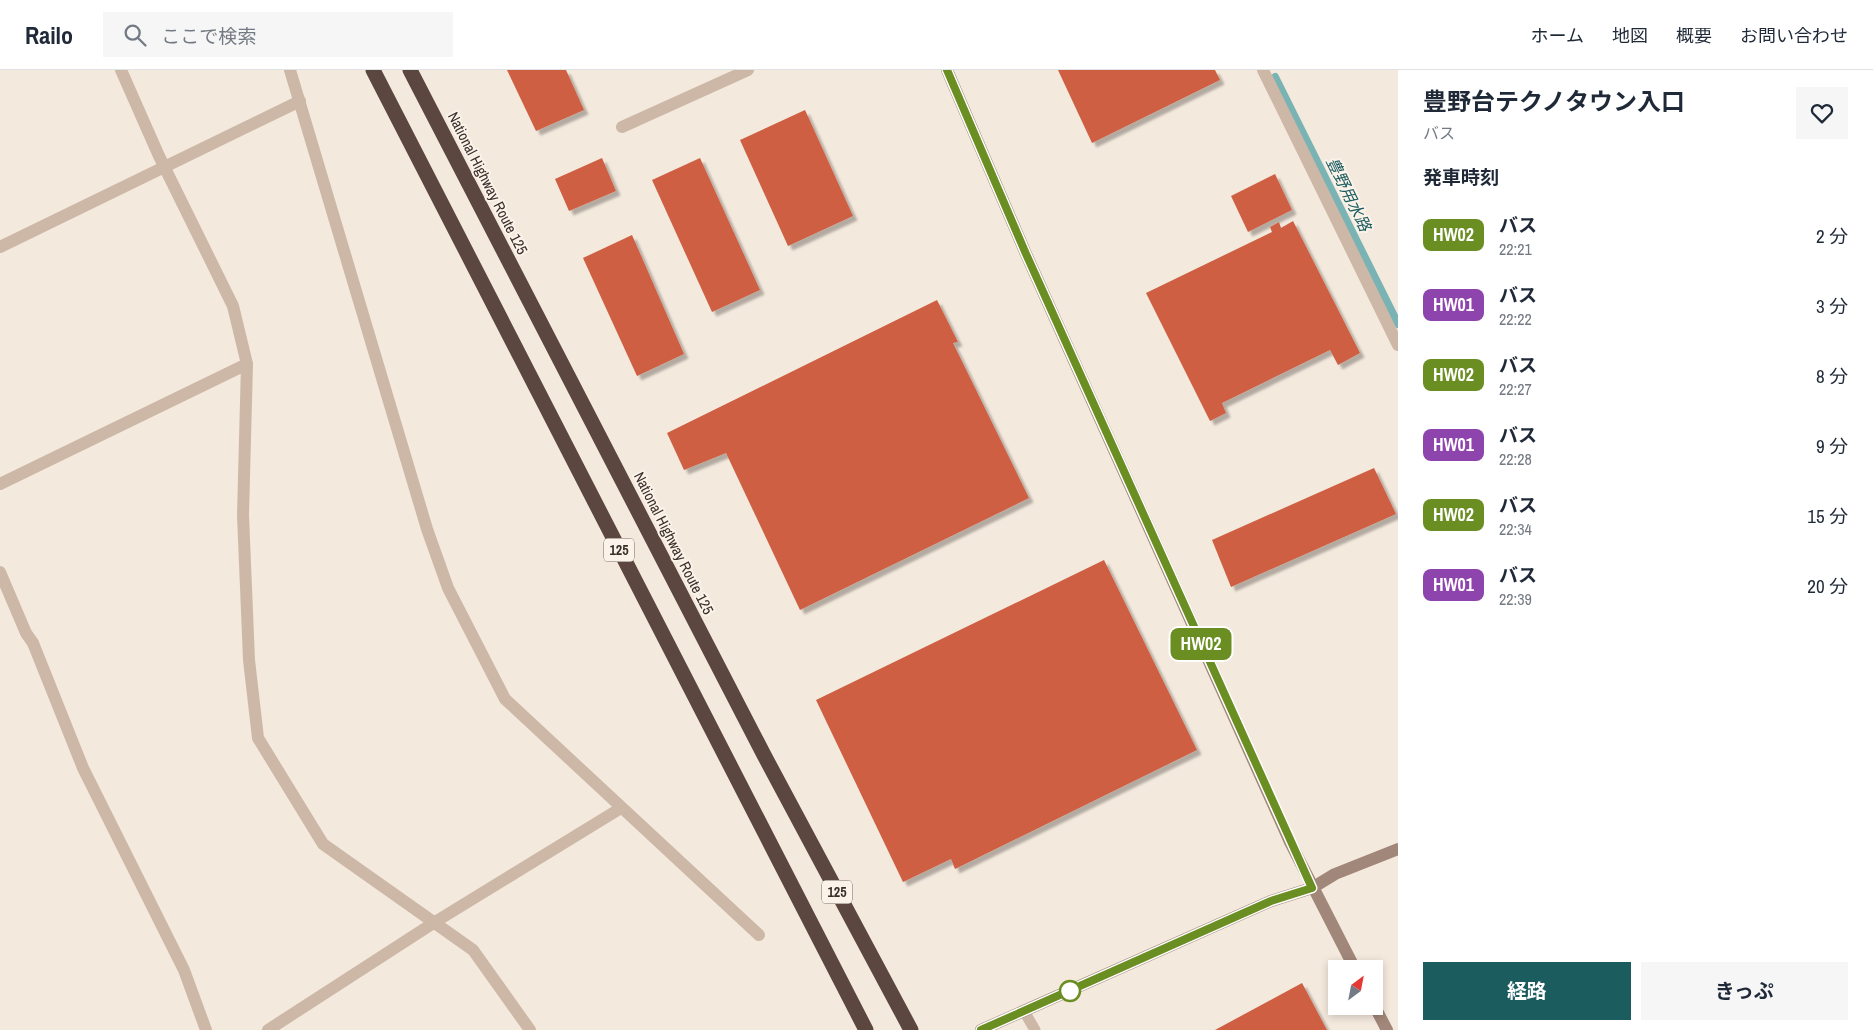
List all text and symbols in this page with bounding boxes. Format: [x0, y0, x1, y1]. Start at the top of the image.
search box [103, 12, 453, 57]
text: Railo [25, 19, 73, 51]
icon: search [121, 21, 149, 49]
text: ここで検索 [161, 23, 256, 49]
text: ホーム [1531, 23, 1584, 48]
text: 地図 [1612, 23, 1648, 48]
text: 概要 [1676, 23, 1712, 48]
text: お問い合わせ [1740, 23, 1848, 48]
text: 豊野台テクノタウン入口 [1423, 85, 1685, 117]
button: heart [1796, 87, 1848, 139]
street label: National Highway Route 125 [443, 108, 533, 258]
text: バス [1423, 122, 1455, 144]
water label: 豊野用水路 [1322, 153, 1377, 237]
text: 発車時刻 [1423, 164, 1499, 190]
text: バス [1499, 212, 1537, 238]
text: HW02 [1433, 222, 1474, 247]
text: 2 分 [1816, 223, 1848, 249]
text: 22:21 [1499, 238, 1532, 260]
text: バス [1499, 282, 1537, 308]
text: HW01 [1433, 292, 1474, 317]
text: 3 分 [1816, 293, 1848, 319]
text: 22:22 [1499, 308, 1532, 330]
text: バス [1499, 352, 1537, 378]
text: HW02 [1433, 362, 1474, 387]
text: 8 分 [1816, 363, 1848, 389]
text: 22:27 [1499, 378, 1532, 400]
text: バス [1499, 422, 1537, 448]
text: HW01 [1433, 432, 1474, 457]
text: 9 分 [1816, 433, 1848, 459]
text: 22:28 [1499, 448, 1532, 470]
street label: National Highway Route 125 [629, 468, 719, 618]
text: バス [1499, 492, 1537, 518]
text: HW02 [1433, 502, 1474, 527]
text: 15 分 [1807, 503, 1848, 529]
text: 22:34 [1499, 518, 1532, 540]
road number: 125 [604, 538, 634, 562]
text: バス [1499, 562, 1537, 588]
text: HW01 [1433, 572, 1474, 597]
text: 20 分 [1807, 573, 1848, 599]
text: 22:39 [1499, 588, 1532, 610]
line badge: HW02 [1166, 628, 1236, 660]
text: HW02 [1180, 631, 1222, 656]
road number: 125 [822, 880, 852, 904]
north arrow [1328, 960, 1382, 1015]
map controls [1328, 960, 1383, 1015]
button: 経路 [1423, 962, 1631, 1020]
button: きっぷ [1641, 962, 1848, 1020]
unlabelled marker [1059, 980, 1081, 1002]

